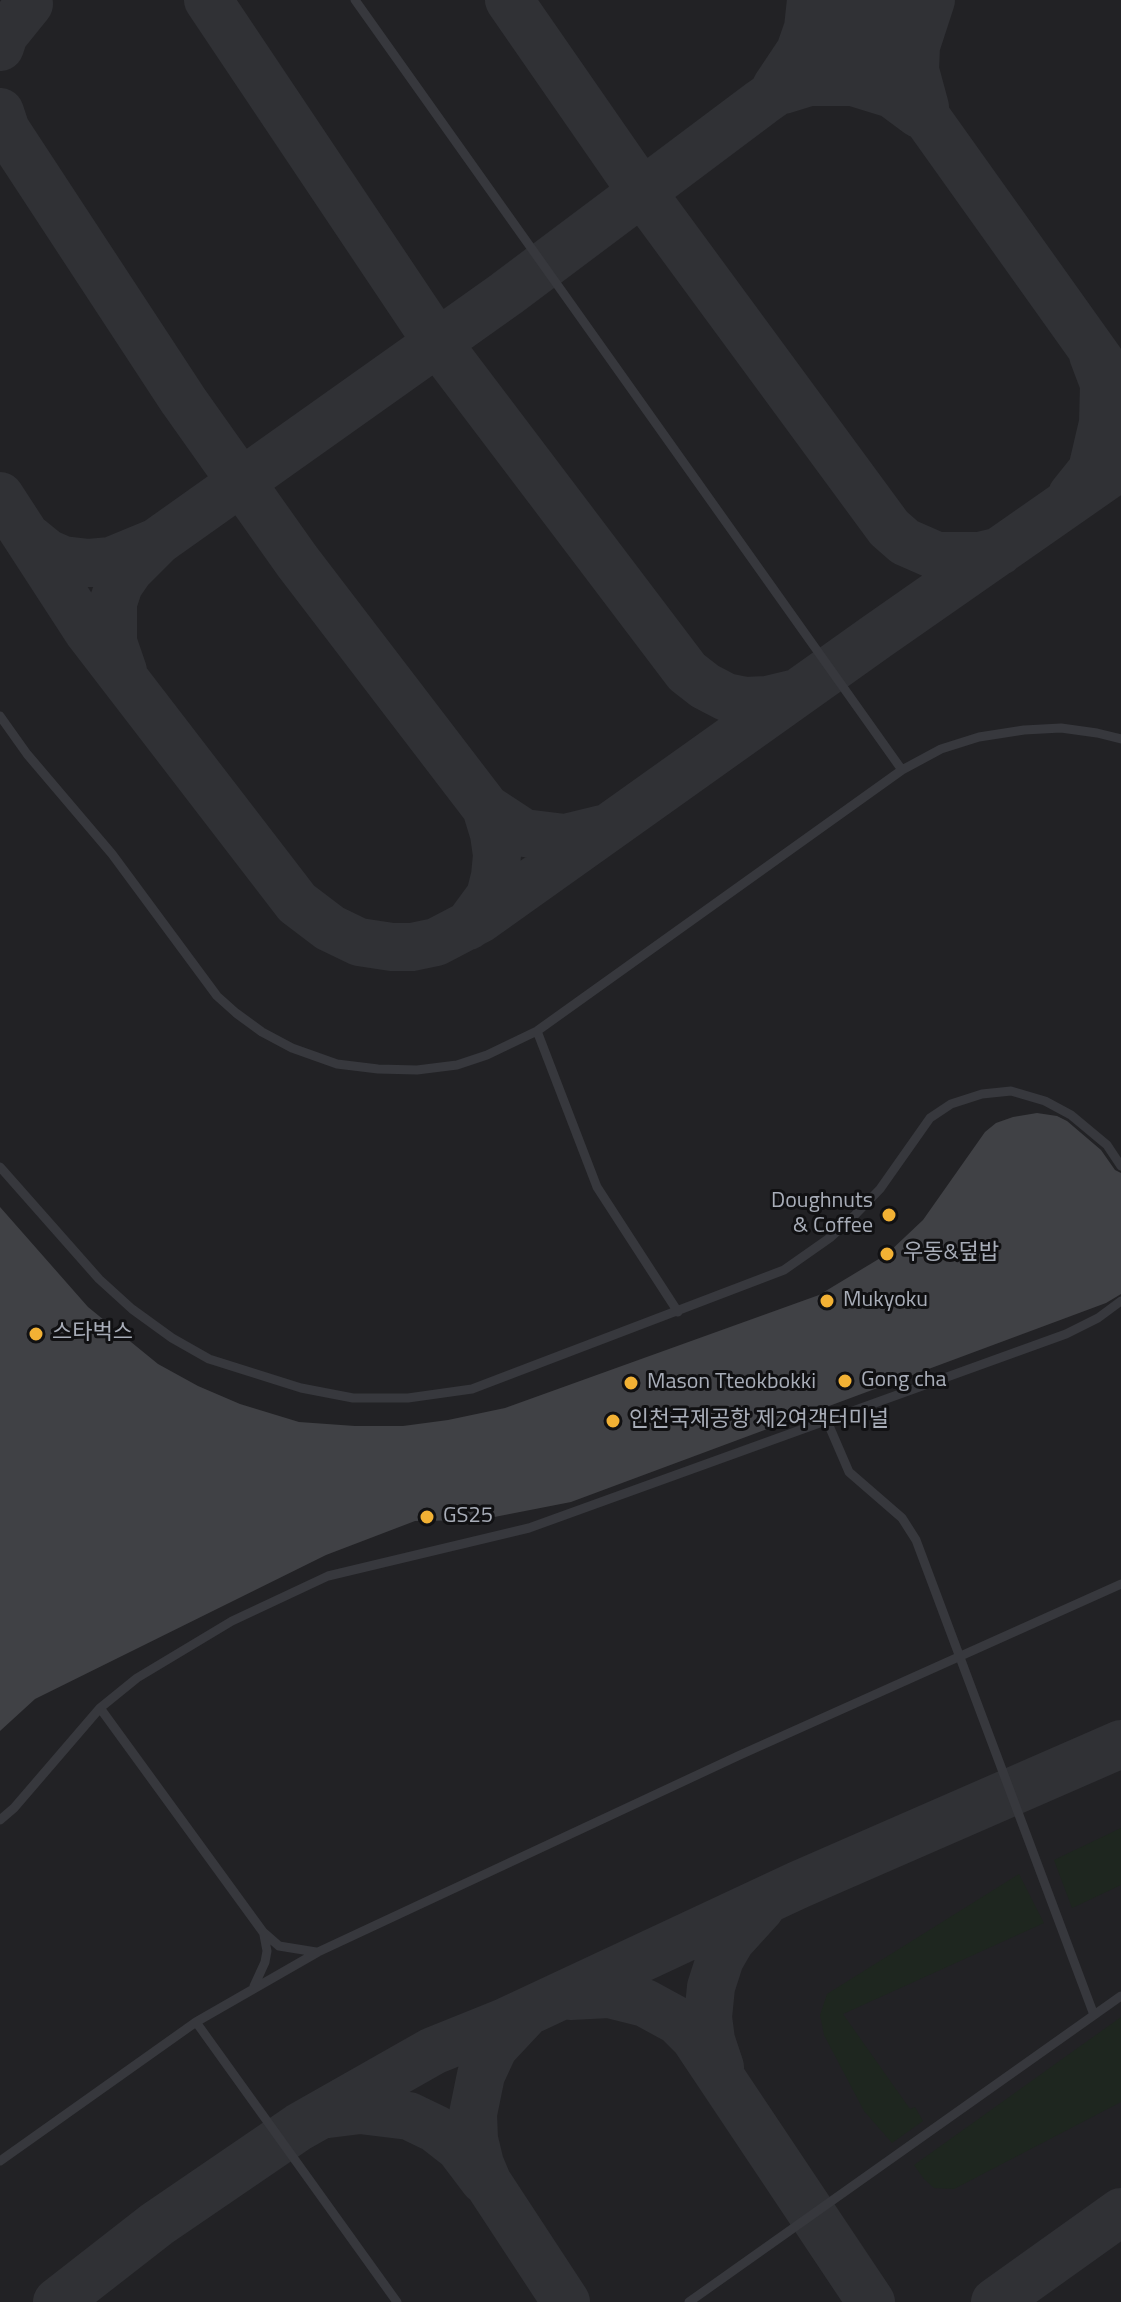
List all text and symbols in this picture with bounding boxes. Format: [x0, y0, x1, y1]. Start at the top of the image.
place label: Doughnuts & Coffee [771, 1189, 873, 1240]
marker: Doughnuts & Coffee [880, 1206, 898, 1224]
place label: 우동&덮밥 [903, 1241, 999, 1267]
marker: 우동&덮밥 [878, 1245, 896, 1263]
place label: Mukyoku [843, 1288, 928, 1314]
marker: Mukyoku [818, 1292, 836, 1310]
place label: 스타벅스 [52, 1321, 133, 1347]
marker: 스타벅스 [27, 1325, 45, 1343]
place label: Gong cha [861, 1368, 947, 1394]
place label: Mason Tteokbokki [647, 1370, 816, 1396]
marker: Gong cha [836, 1372, 854, 1390]
marker: Mason Tteokbokki [622, 1374, 640, 1392]
place label: 인천국제공항 제2여객터미널 [629, 1408, 889, 1434]
marker: 인천국제공항 제2여객터미널 [604, 1412, 622, 1430]
place label: GS25 [443, 1504, 493, 1530]
marker: GS25 [418, 1508, 436, 1526]

